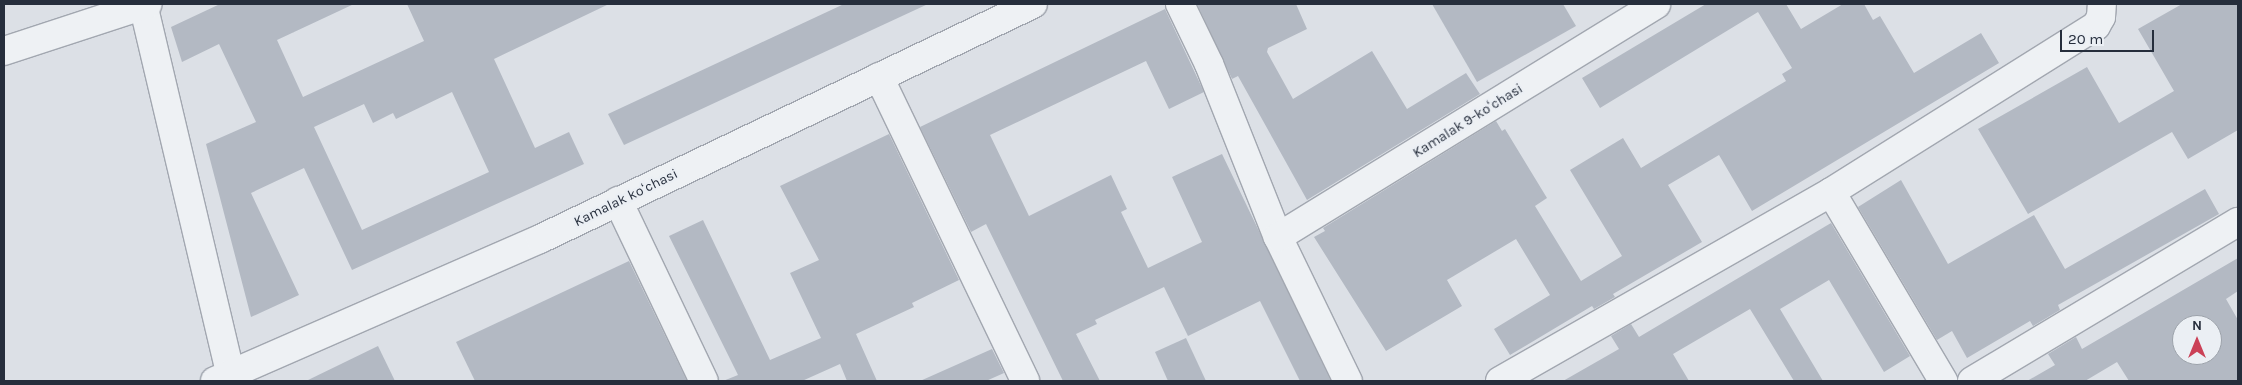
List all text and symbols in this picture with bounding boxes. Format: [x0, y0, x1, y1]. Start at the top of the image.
scale bar [2062, 20, 2156, 52]
text: 20 m [2068, 30, 2103, 48]
street label: Kamalak 9-koʻchasi [1410, 80, 1526, 162]
street label: Kamalak koʻchasi [571, 166, 681, 230]
north arrow [2172, 315, 2222, 365]
text: N [2192, 317, 2202, 334]

